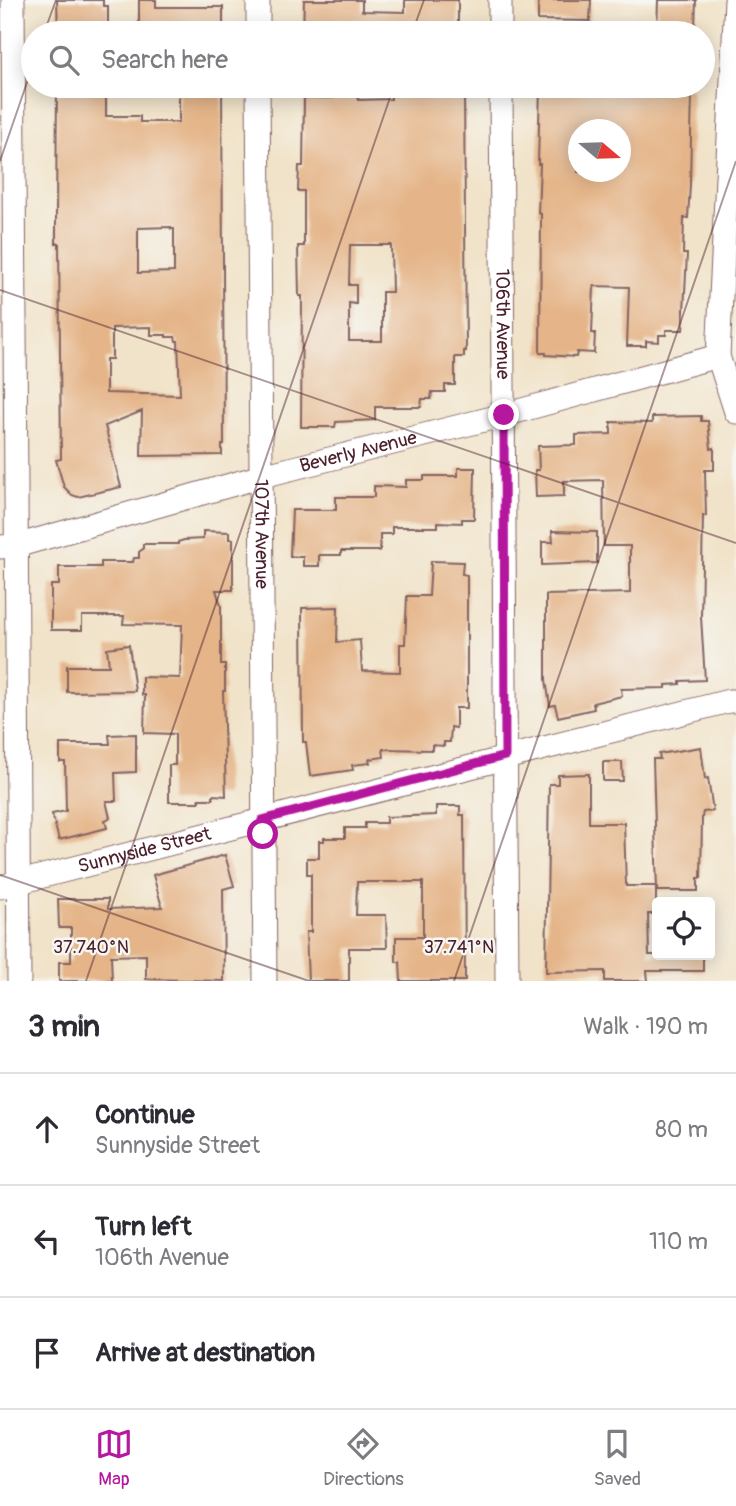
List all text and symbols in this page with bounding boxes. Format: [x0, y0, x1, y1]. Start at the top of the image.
search box [21, 21, 715, 98]
icon: search [45, 41, 83, 79]
text: Search here [101, 44, 228, 76]
north arrow [568, 119, 631, 182]
street label: 106th Avenue [490, 269, 515, 380]
route end [488, 399, 519, 430]
street label: Beverly Avenue [297, 425, 420, 478]
street label: 107th Avenue [249, 479, 274, 590]
route start [247, 818, 278, 849]
street label: Sunnyside Street [75, 822, 214, 879]
map controls [652, 897, 715, 960]
button: locate [652, 897, 715, 960]
text: 37.740°N [53, 936, 129, 959]
text: 37.741°N [424, 936, 494, 959]
text: 3 min [28, 1008, 100, 1045]
text: Walk · 190 m [583, 1012, 708, 1041]
text: Continue [95, 1099, 195, 1131]
icon: ahead [28, 1110, 66, 1148]
text: 80 m [655, 1115, 708, 1144]
text: Sunnyside Street [95, 1131, 260, 1160]
text: Turn left [95, 1211, 191, 1243]
icon: left [28, 1222, 66, 1260]
text: 110 m [649, 1227, 708, 1256]
text: 106th Avenue [95, 1243, 229, 1272]
icon: arrive [28, 1334, 66, 1372]
text: Arrive at destination [95, 1337, 315, 1369]
tab: Map [95, 1425, 133, 1491]
tab: Directions [323, 1425, 404, 1491]
tab: Saved [594, 1425, 641, 1491]

